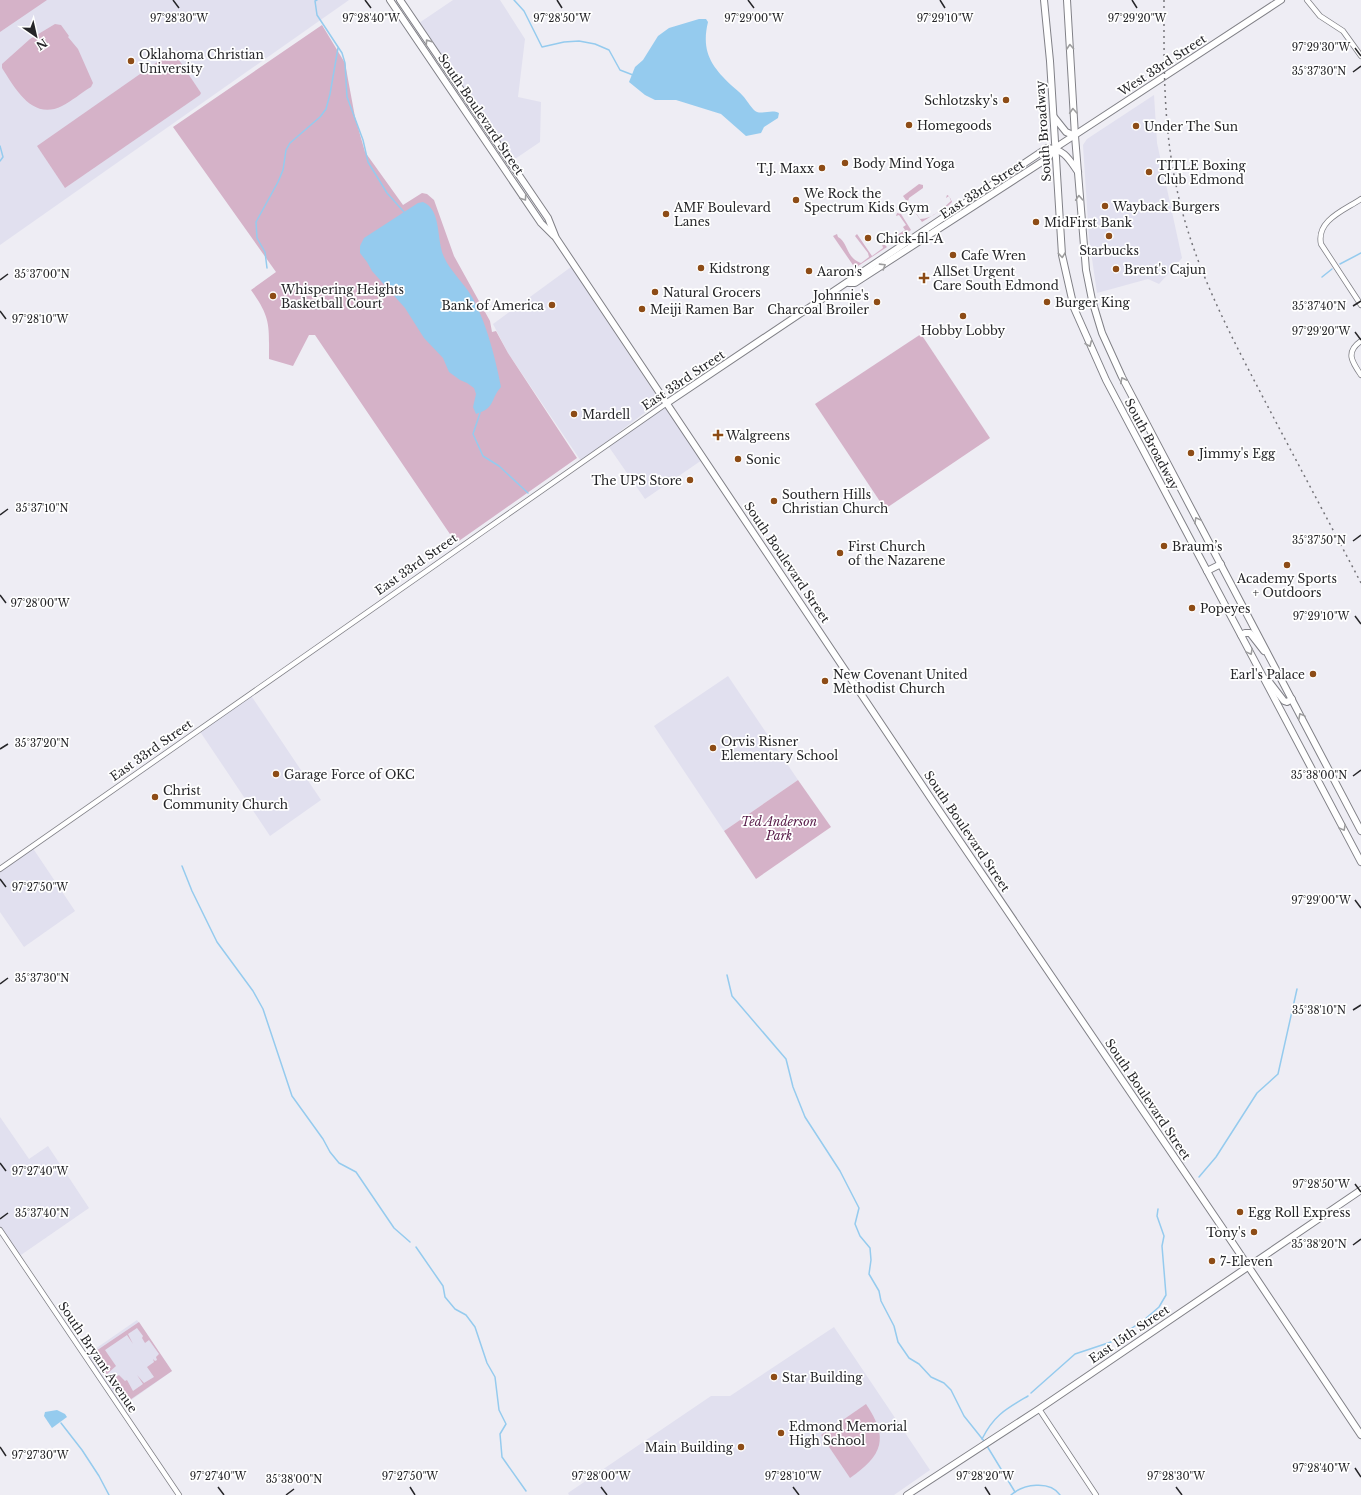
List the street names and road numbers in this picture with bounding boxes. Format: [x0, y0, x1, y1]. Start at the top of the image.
street label: West 33rd Street [1115, 31, 1209, 99]
street label: South Boulevard Street [435, 51, 527, 178]
street label: South Broadway [1032, 80, 1054, 182]
street label: East 33rd Street [937, 156, 1027, 222]
street label: East 33rd Street [639, 346, 728, 413]
street label: South Broadway [1122, 396, 1183, 493]
street label: South Boulevard Street [741, 499, 833, 626]
street label: East 33rd Street [372, 530, 460, 598]
street label: East 33rd Street [107, 716, 195, 784]
street label: South Boulevard Street [921, 768, 1013, 895]
street label: South Boulevard Street [1102, 1036, 1194, 1163]
street label: South Bryant Avenue [55, 1299, 141, 1415]
street label: East 15th Street [1086, 1301, 1172, 1366]

